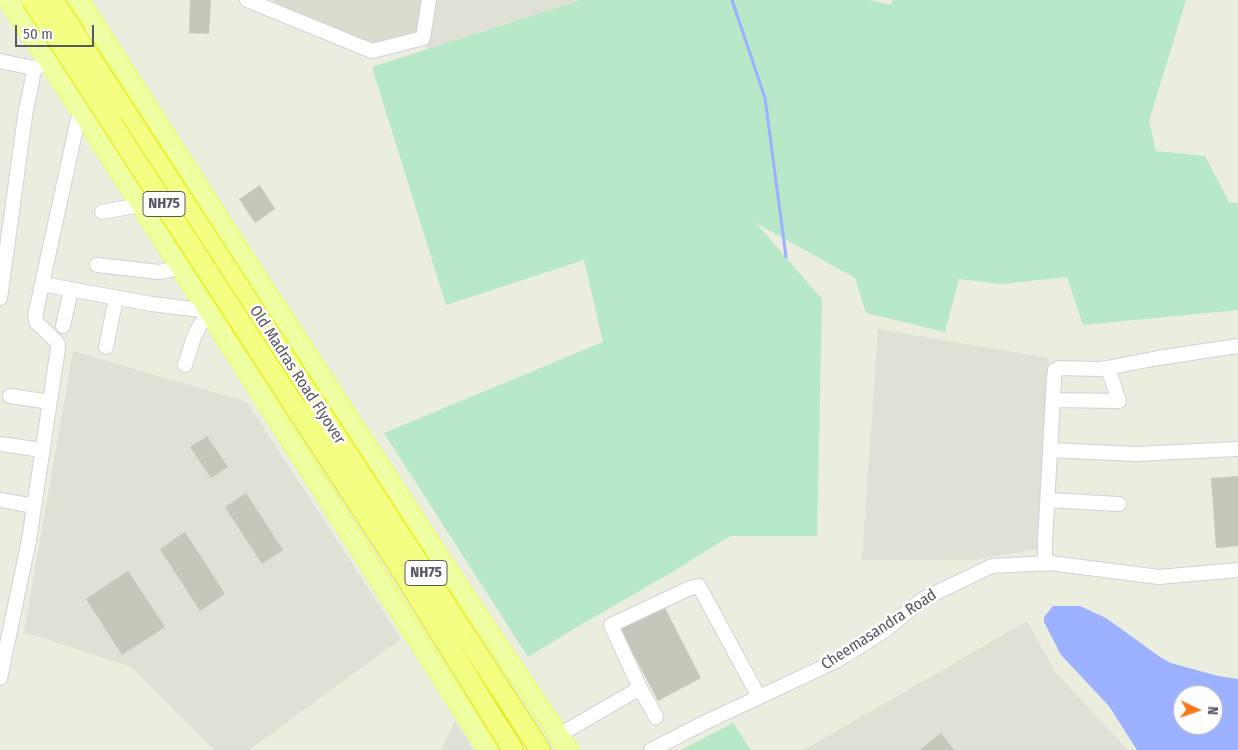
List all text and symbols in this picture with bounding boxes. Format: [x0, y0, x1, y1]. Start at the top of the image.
scale bar [18, 15, 96, 47]
text: 50 m [23, 25, 53, 43]
road number: NH75 [143, 192, 185, 216]
street label: Old Madras Road Flyover [245, 302, 349, 448]
road number: NH75 [405, 560, 447, 586]
street label: Cheemasandra Road [818, 586, 940, 674]
north arrow [1173, 685, 1223, 735]
text: N [1204, 706, 1221, 715]

